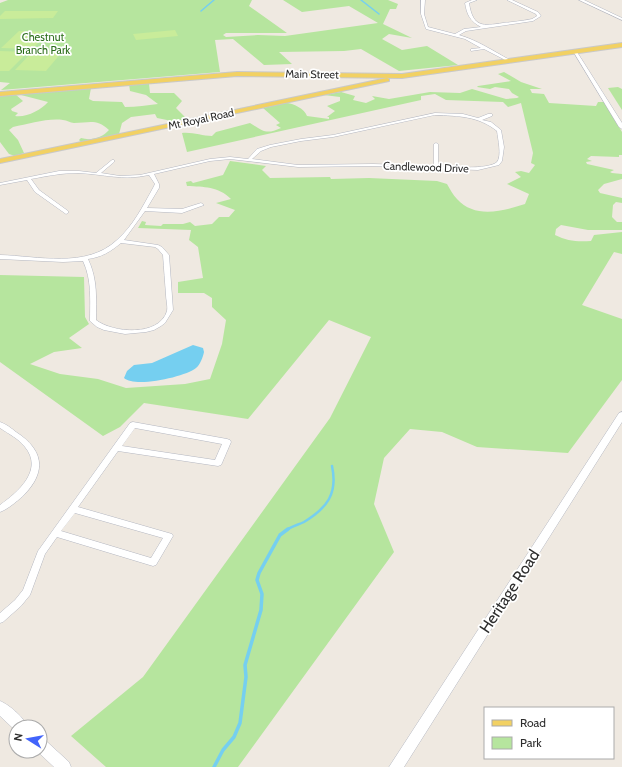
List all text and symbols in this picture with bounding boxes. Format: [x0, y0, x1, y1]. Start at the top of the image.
park label: Chestnut Branch Park [16, 30, 70, 57]
street label: Main Street [285, 67, 339, 81]
street label: Mt Royal Road [167, 105, 235, 133]
street label: Candlewood Drive [383, 159, 469, 176]
street label: Heritage Road [476, 546, 543, 636]
legend [484, 707, 614, 759]
text: Road [520, 715, 546, 730]
north arrow [8, 719, 48, 759]
text: N [11, 732, 26, 742]
text: Park [520, 735, 542, 750]

